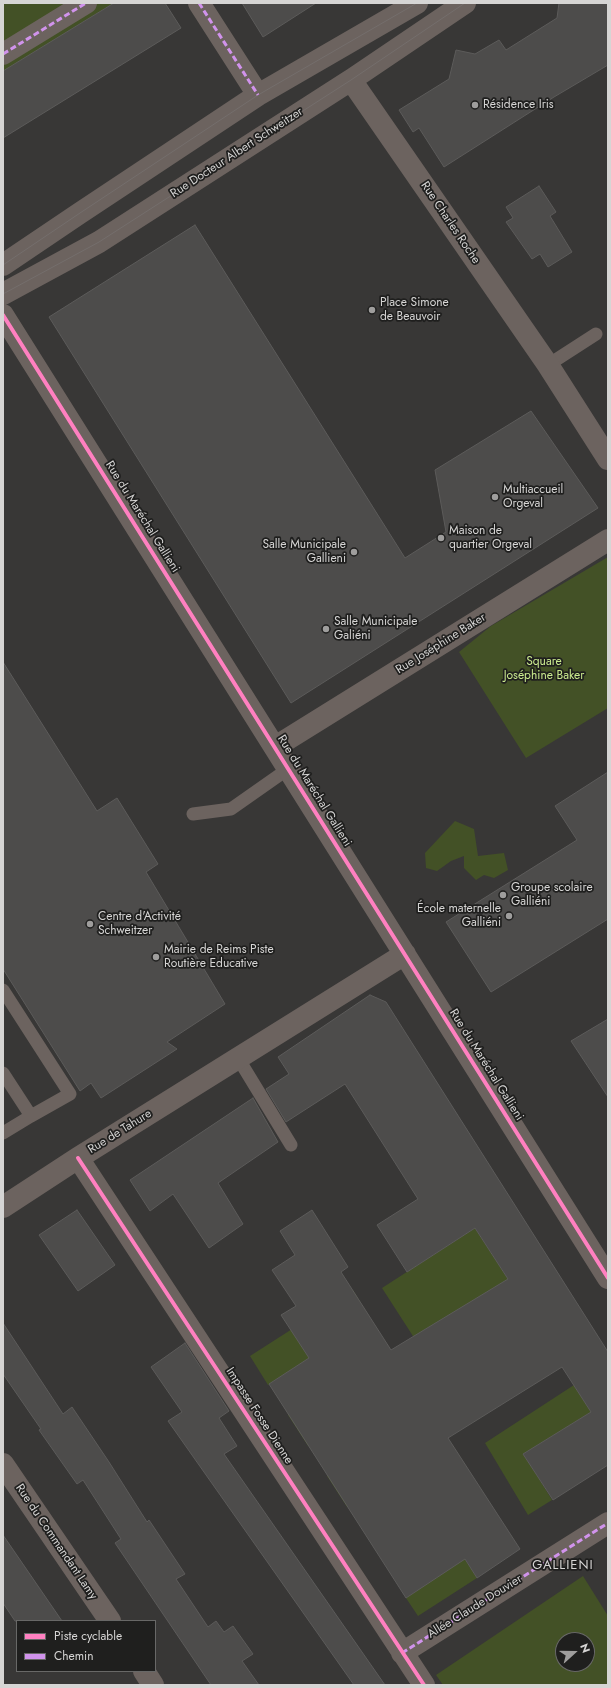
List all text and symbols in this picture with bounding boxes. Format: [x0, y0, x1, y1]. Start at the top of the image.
place label: Résidence Iris [483, 98, 554, 112]
marker: Résidence Iris [470, 100, 480, 110]
street label: Rue Docteur Albert Schweitzer [168, 105, 306, 201]
street label: Rue Charles Roche [417, 179, 483, 267]
place label: Place Simone de Beauvoir [380, 296, 449, 324]
marker: Place Simone de Beauvoir [367, 305, 377, 315]
street label: Rue du Maréchal Gallieni [102, 459, 182, 575]
place label: Multiaccueil Orgeval [503, 483, 563, 511]
marker: Multiaccueil Orgeval [490, 492, 500, 502]
place label: Maison de quartier Orgeval [449, 524, 532, 552]
marker: Maison de quartier Orgeval [436, 533, 446, 543]
place label: Salle Municipale Gallieni [263, 538, 346, 566]
marker: Salle Municipale Gallieni [349, 547, 359, 557]
street label: Rue Joséphine Baker [393, 610, 489, 678]
place label: Salle Municipale Galiéni [334, 615, 417, 643]
marker: Salle Municipale Galiéni [321, 624, 331, 634]
park label: Square Joséphine Baker [504, 655, 584, 683]
street label: Rue du Maréchal Gallieni [274, 733, 354, 849]
place label: Groupe scolaire Galliéni [511, 881, 593, 909]
marker: Groupe scolaire Galliéni [498, 890, 508, 900]
place label: École maternelle Galliéni [417, 902, 501, 930]
place label: Centre d'Activité Schweitzer [98, 910, 181, 938]
marker: École maternelle Galliéni [504, 911, 514, 921]
marker: Centre d'Activité Schweitzer [85, 919, 95, 929]
place label: Mairie de Reims Piste Routière Educative [164, 943, 274, 971]
marker: Mairie de Reims Piste Routière Educative [151, 952, 161, 962]
street label: Rue du Maréchal Gallieni [446, 1007, 526, 1123]
street label: Rue de Tahure [86, 1107, 154, 1157]
street label: Impasse Fosse Dienne [222, 1365, 296, 1467]
street label: Rue du Commandant Lamy [12, 1481, 100, 1603]
district label: GALLIENI [532, 1558, 594, 1574]
street label: Allée Claude Douvier [425, 1572, 525, 1642]
legend [16, 1620, 156, 1672]
text: Piste cyclable [54, 1627, 122, 1645]
north arrow [555, 1632, 595, 1672]
text: N [576, 1641, 594, 1655]
text: Chemin [54, 1647, 93, 1665]

